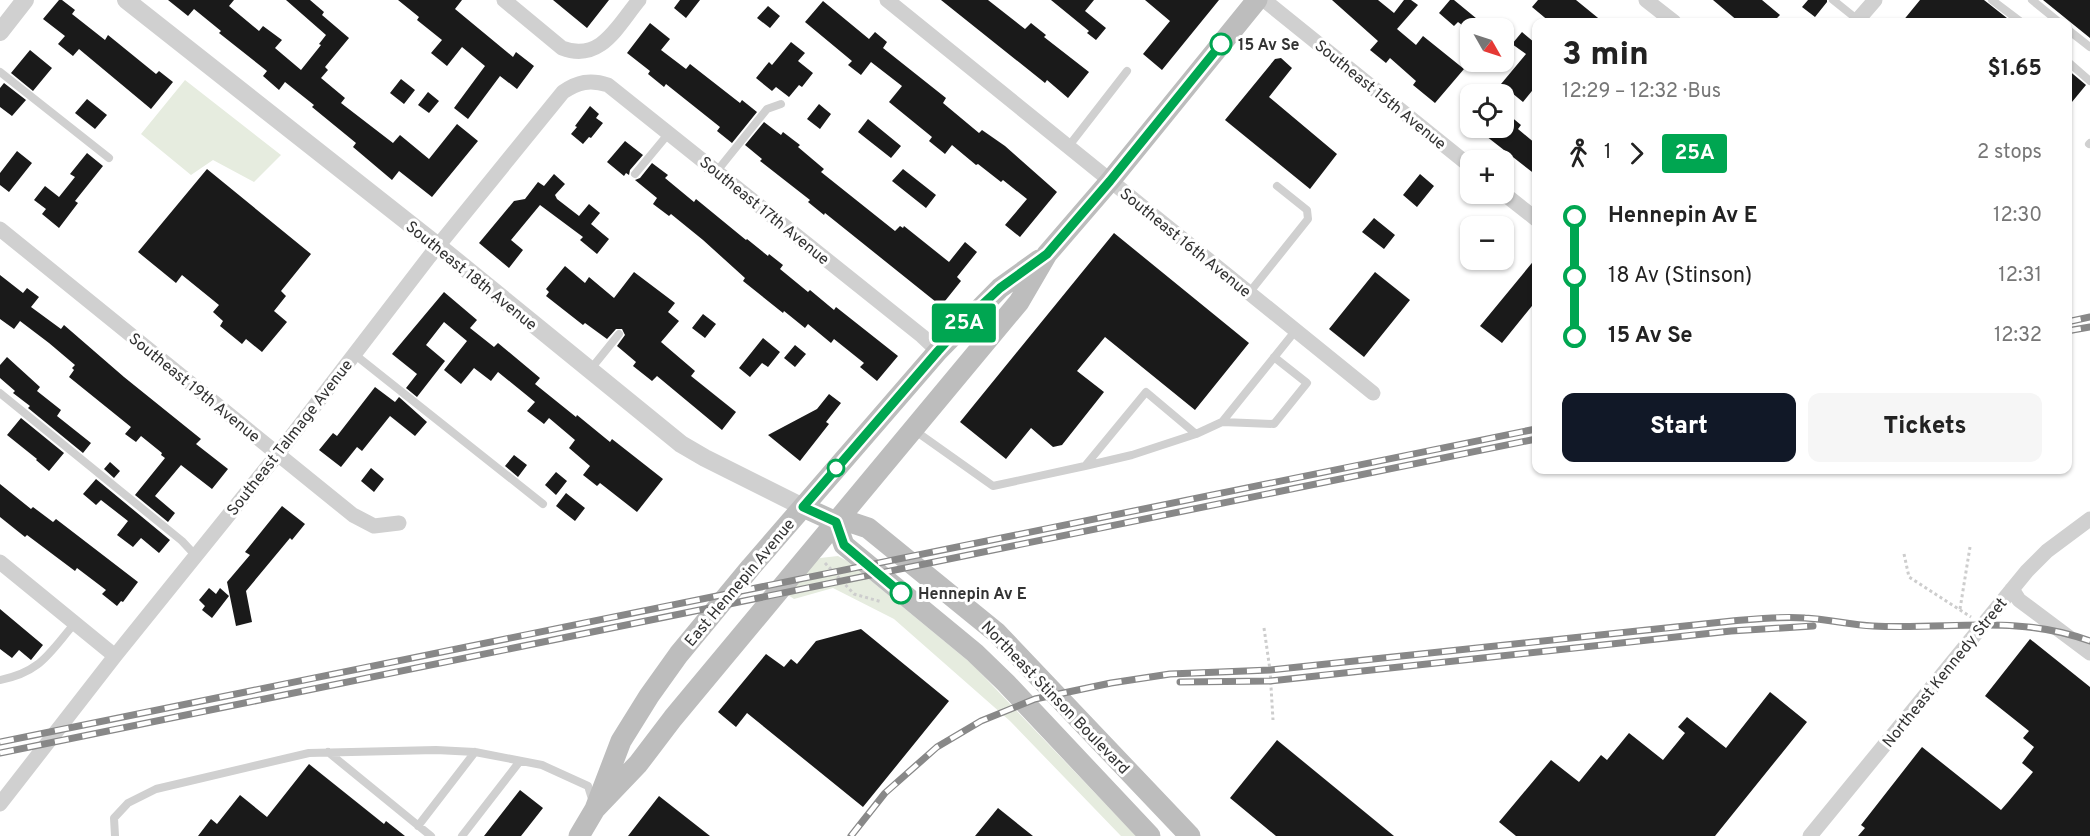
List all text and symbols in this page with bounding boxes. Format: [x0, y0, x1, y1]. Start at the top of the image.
north arrow [1460, 18, 1514, 72]
map controls [1460, 18, 1514, 270]
marker: 15 Av Se [1210, 33, 1232, 55]
text: 3 min [1562, 35, 1649, 77]
place label: 15 Av Se [1238, 36, 1300, 56]
street label: Southeast 15th Avenue [1310, 36, 1450, 155]
text: $1.65 [1988, 56, 2042, 83]
text: 12:29 – 12:32 · Bus [1562, 79, 1721, 105]
button: locate [1460, 84, 1514, 138]
icon: walk [1562, 137, 1595, 170]
icon: forward [1620, 137, 1653, 170]
text: 1 [1604, 140, 1611, 166]
text: 25A [1674, 140, 1715, 167]
text: 2 stops [1977, 140, 2042, 166]
button: + [1460, 150, 1514, 204]
street label: Southeast 17th Avenue [695, 153, 833, 270]
street label: Southeast 16th Avenue [1115, 184, 1254, 303]
text: Hennepin Av E [1608, 203, 1757, 230]
text: 12:30 [1993, 203, 2042, 229]
button: − [1460, 216, 1514, 270]
street label: Southeast 18th Avenue [401, 217, 540, 336]
text: 18 Av (Stinson) [1608, 263, 1752, 290]
text: 12:31 [1998, 263, 2042, 289]
line badge: 25A [930, 304, 998, 342]
text: 25A [944, 310, 984, 337]
text: 15 Av Se [1608, 323, 1693, 350]
text: 12:32 [1994, 323, 2042, 349]
street label: Southeast 19th Avenue [124, 329, 263, 448]
street label: Southeast Talmage Avenue [223, 356, 358, 520]
button: Start [1562, 393, 1796, 462]
button: Tickets [1808, 393, 2042, 462]
unlabelled marker [827, 459, 845, 477]
street label: East Hennepin Avenue [681, 515, 800, 651]
marker: Hennepin Av E [890, 582, 912, 604]
place label: Hennepin Av E [918, 585, 1027, 605]
street label: Northeast Kennedy Street [1879, 594, 2012, 752]
street label: Northeast Stinson Boulevard [976, 618, 1133, 779]

